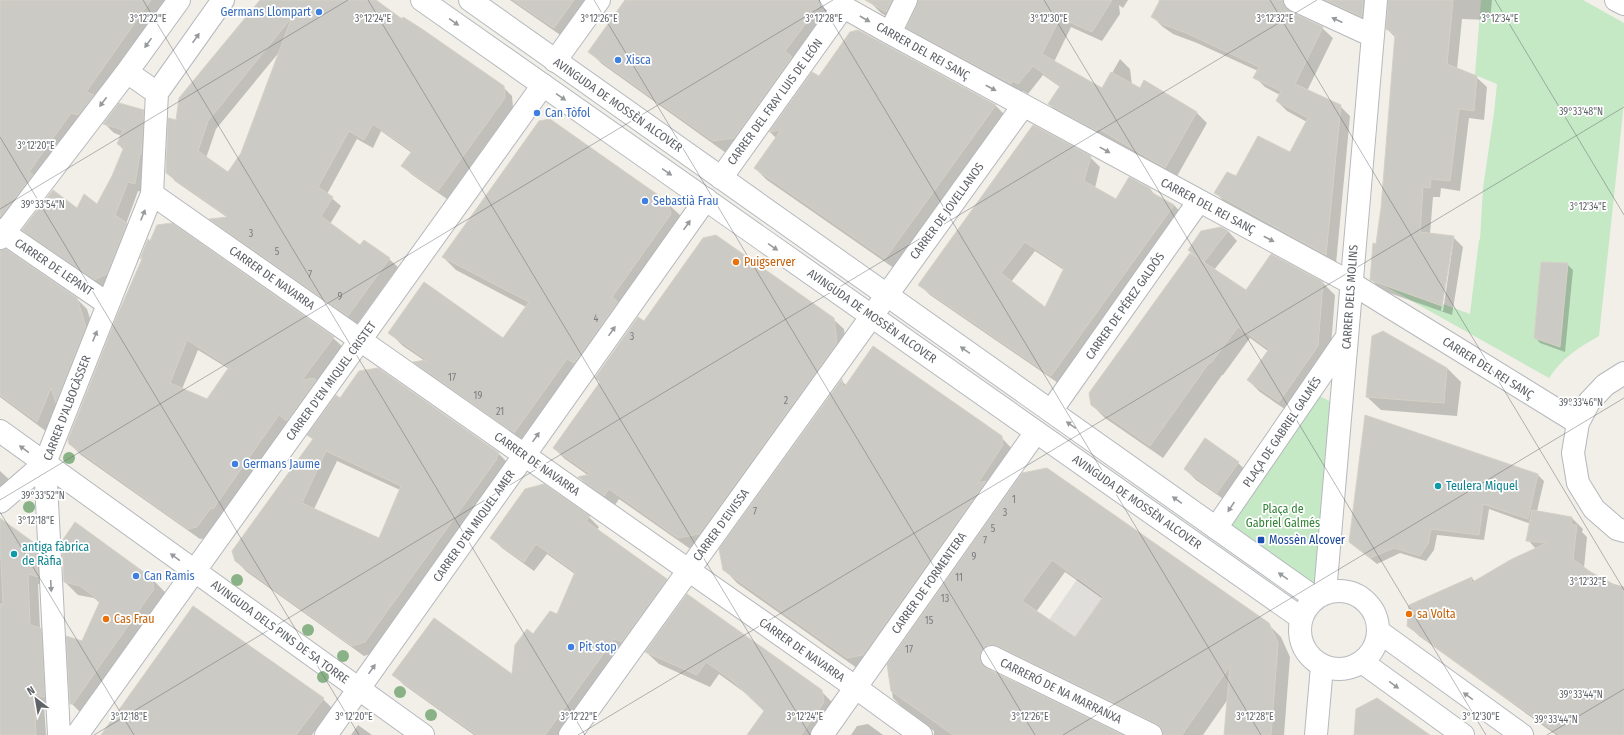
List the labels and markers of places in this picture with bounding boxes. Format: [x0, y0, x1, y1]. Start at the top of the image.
place label: Germans Llompart [221, 5, 311, 19]
marker: Germans Llompart [314, 7, 324, 17]
place label: Xisca [626, 53, 651, 67]
marker: Xisca [613, 55, 623, 65]
place label: Can Tòfol [545, 106, 590, 120]
marker: Can Tòfol [532, 108, 542, 118]
place label: Sebastià Frau [653, 194, 719, 208]
marker: Sebastià Frau [640, 196, 650, 206]
place label: Puigserver [744, 255, 796, 269]
marker: Puigserver [731, 257, 741, 267]
place label: Germans Jaume [243, 457, 320, 471]
marker: Germans Jaume [230, 459, 240, 469]
place label: Teulera Miquel [1446, 479, 1518, 493]
marker: Teulera Miquel [1433, 481, 1443, 491]
place label: Mossèn Alcover [1269, 533, 1346, 547]
marker: Mossèn Alcover [1256, 535, 1266, 545]
place label: antiga fàbrica de Ràfia [22, 540, 89, 568]
marker: antiga fàbrica de Ràfia [9, 549, 19, 559]
place label: Can Ramis [144, 569, 195, 583]
marker: Can Ramis [131, 571, 141, 581]
place label: sa Volta [1417, 607, 1456, 621]
marker: sa Volta [1404, 609, 1414, 619]
place label: Cas Frau [114, 612, 155, 626]
marker: Cas Frau [101, 614, 111, 624]
place label: Pit stop [579, 640, 617, 654]
marker: Pit stop [566, 642, 576, 652]

